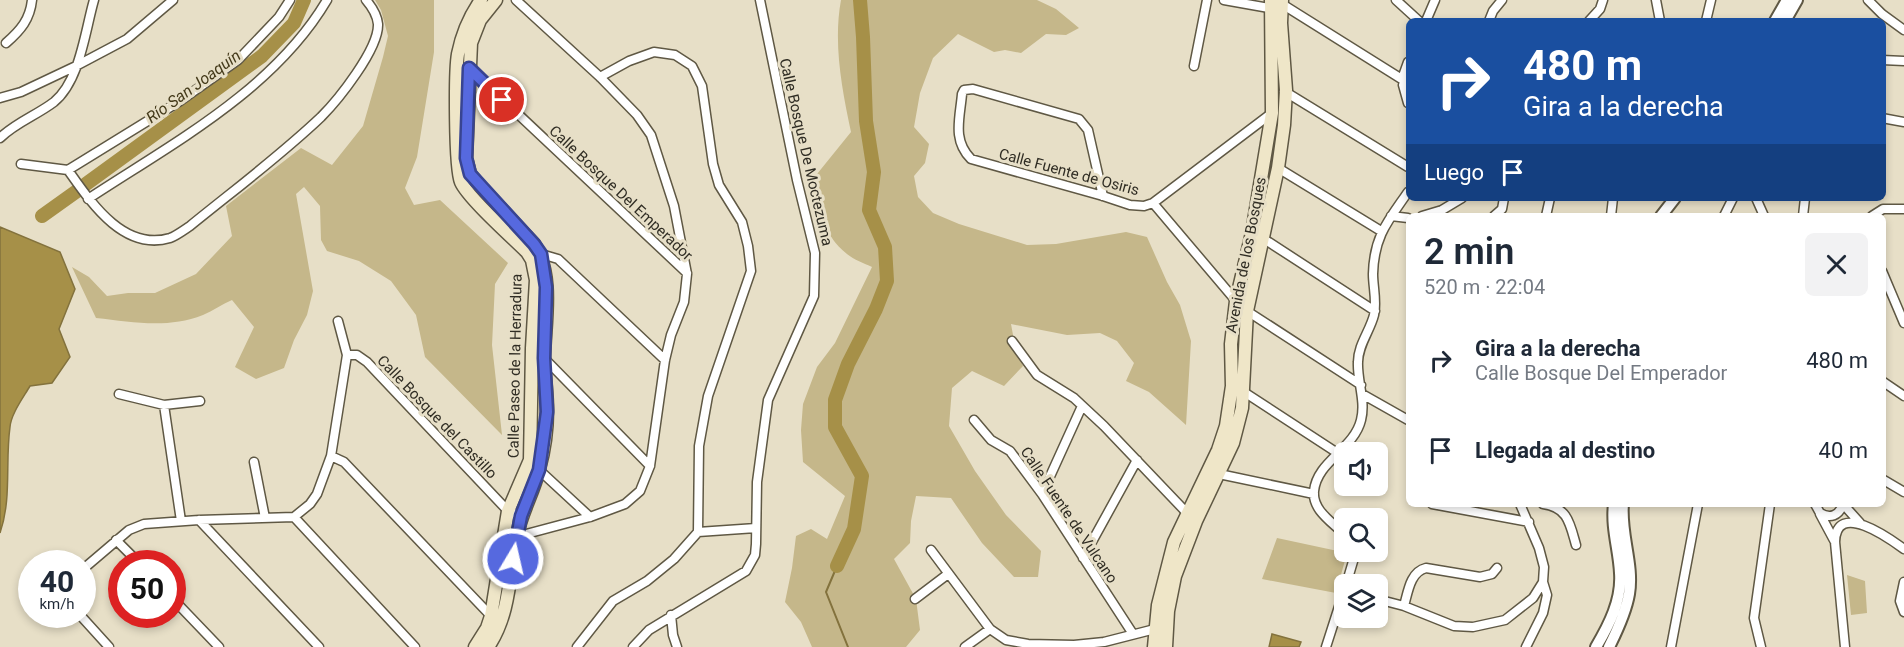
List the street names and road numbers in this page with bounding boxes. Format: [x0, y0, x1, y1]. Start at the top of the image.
street label: Calle Bosque De Moctezuma [776, 56, 836, 248]
street label: Calle Bosque Del Emperador [546, 122, 696, 264]
street label: Calle Fuente de Osiris [997, 145, 1141, 199]
street label: Avenida de los Bosques [1222, 175, 1270, 335]
street label: Calle Paseo de la Herradura [504, 274, 526, 458]
street label: Calle Bosque del Castillo [373, 351, 501, 483]
street label: Calle Fuente de Vulcano [1017, 443, 1121, 587]

